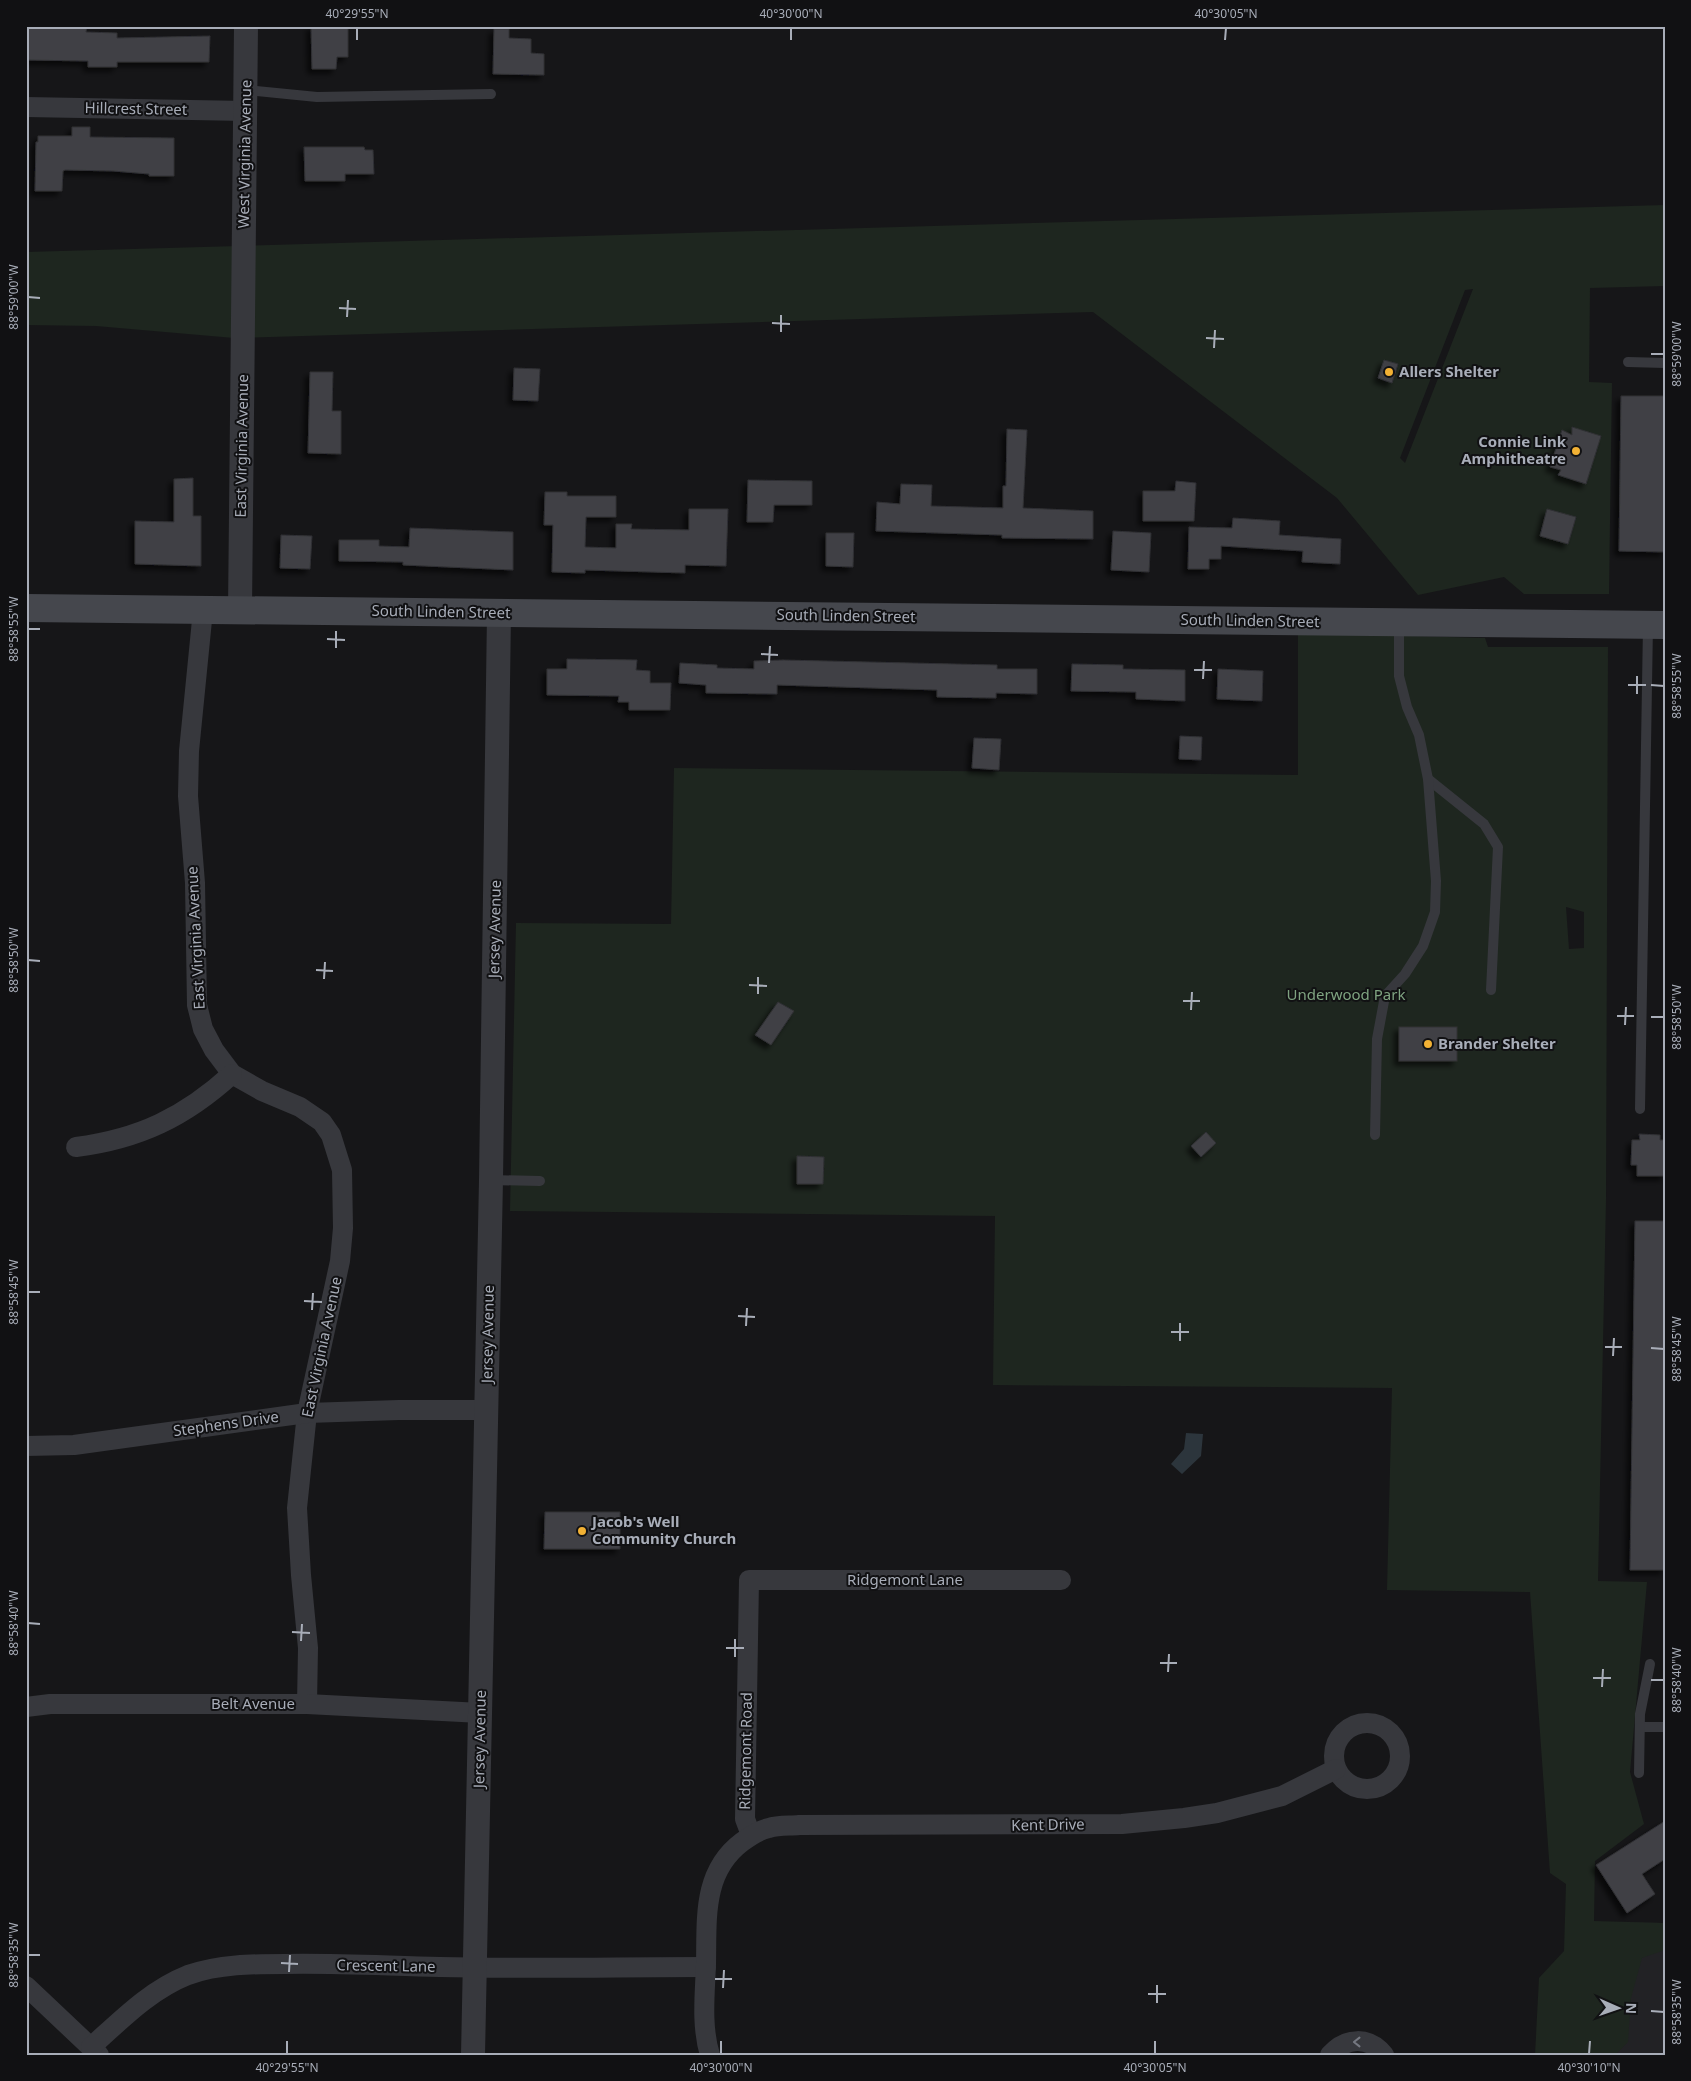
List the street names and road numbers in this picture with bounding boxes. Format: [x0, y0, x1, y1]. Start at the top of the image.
street label: West Virginia Avenue [233, 79, 255, 229]
street label: Hillcrest Street [85, 97, 188, 119]
street label: East Virginia Avenue [230, 374, 252, 518]
street label: South Linden Street [371, 600, 511, 622]
street label: South Linden Street [776, 604, 916, 626]
street label: South Linden Street [1180, 609, 1320, 631]
street label: East Virginia Avenue [181, 866, 209, 1010]
street label: Jersey Avenue [483, 880, 505, 980]
street label: East Virginia Avenue [296, 1275, 346, 1419]
street label: Jersey Avenue [476, 1285, 498, 1385]
street label: Stephens Drive [172, 1406, 280, 1440]
street label: Ridgemont Lane [847, 1569, 963, 1589]
street label: Jersey Avenue [468, 1690, 490, 1790]
street label: Ridgemont Road [734, 1692, 756, 1810]
street label: Belt Avenue [211, 1693, 295, 1713]
street label: Kent Drive [1011, 1813, 1085, 1835]
street label: Crescent Lane [336, 1954, 436, 1976]

